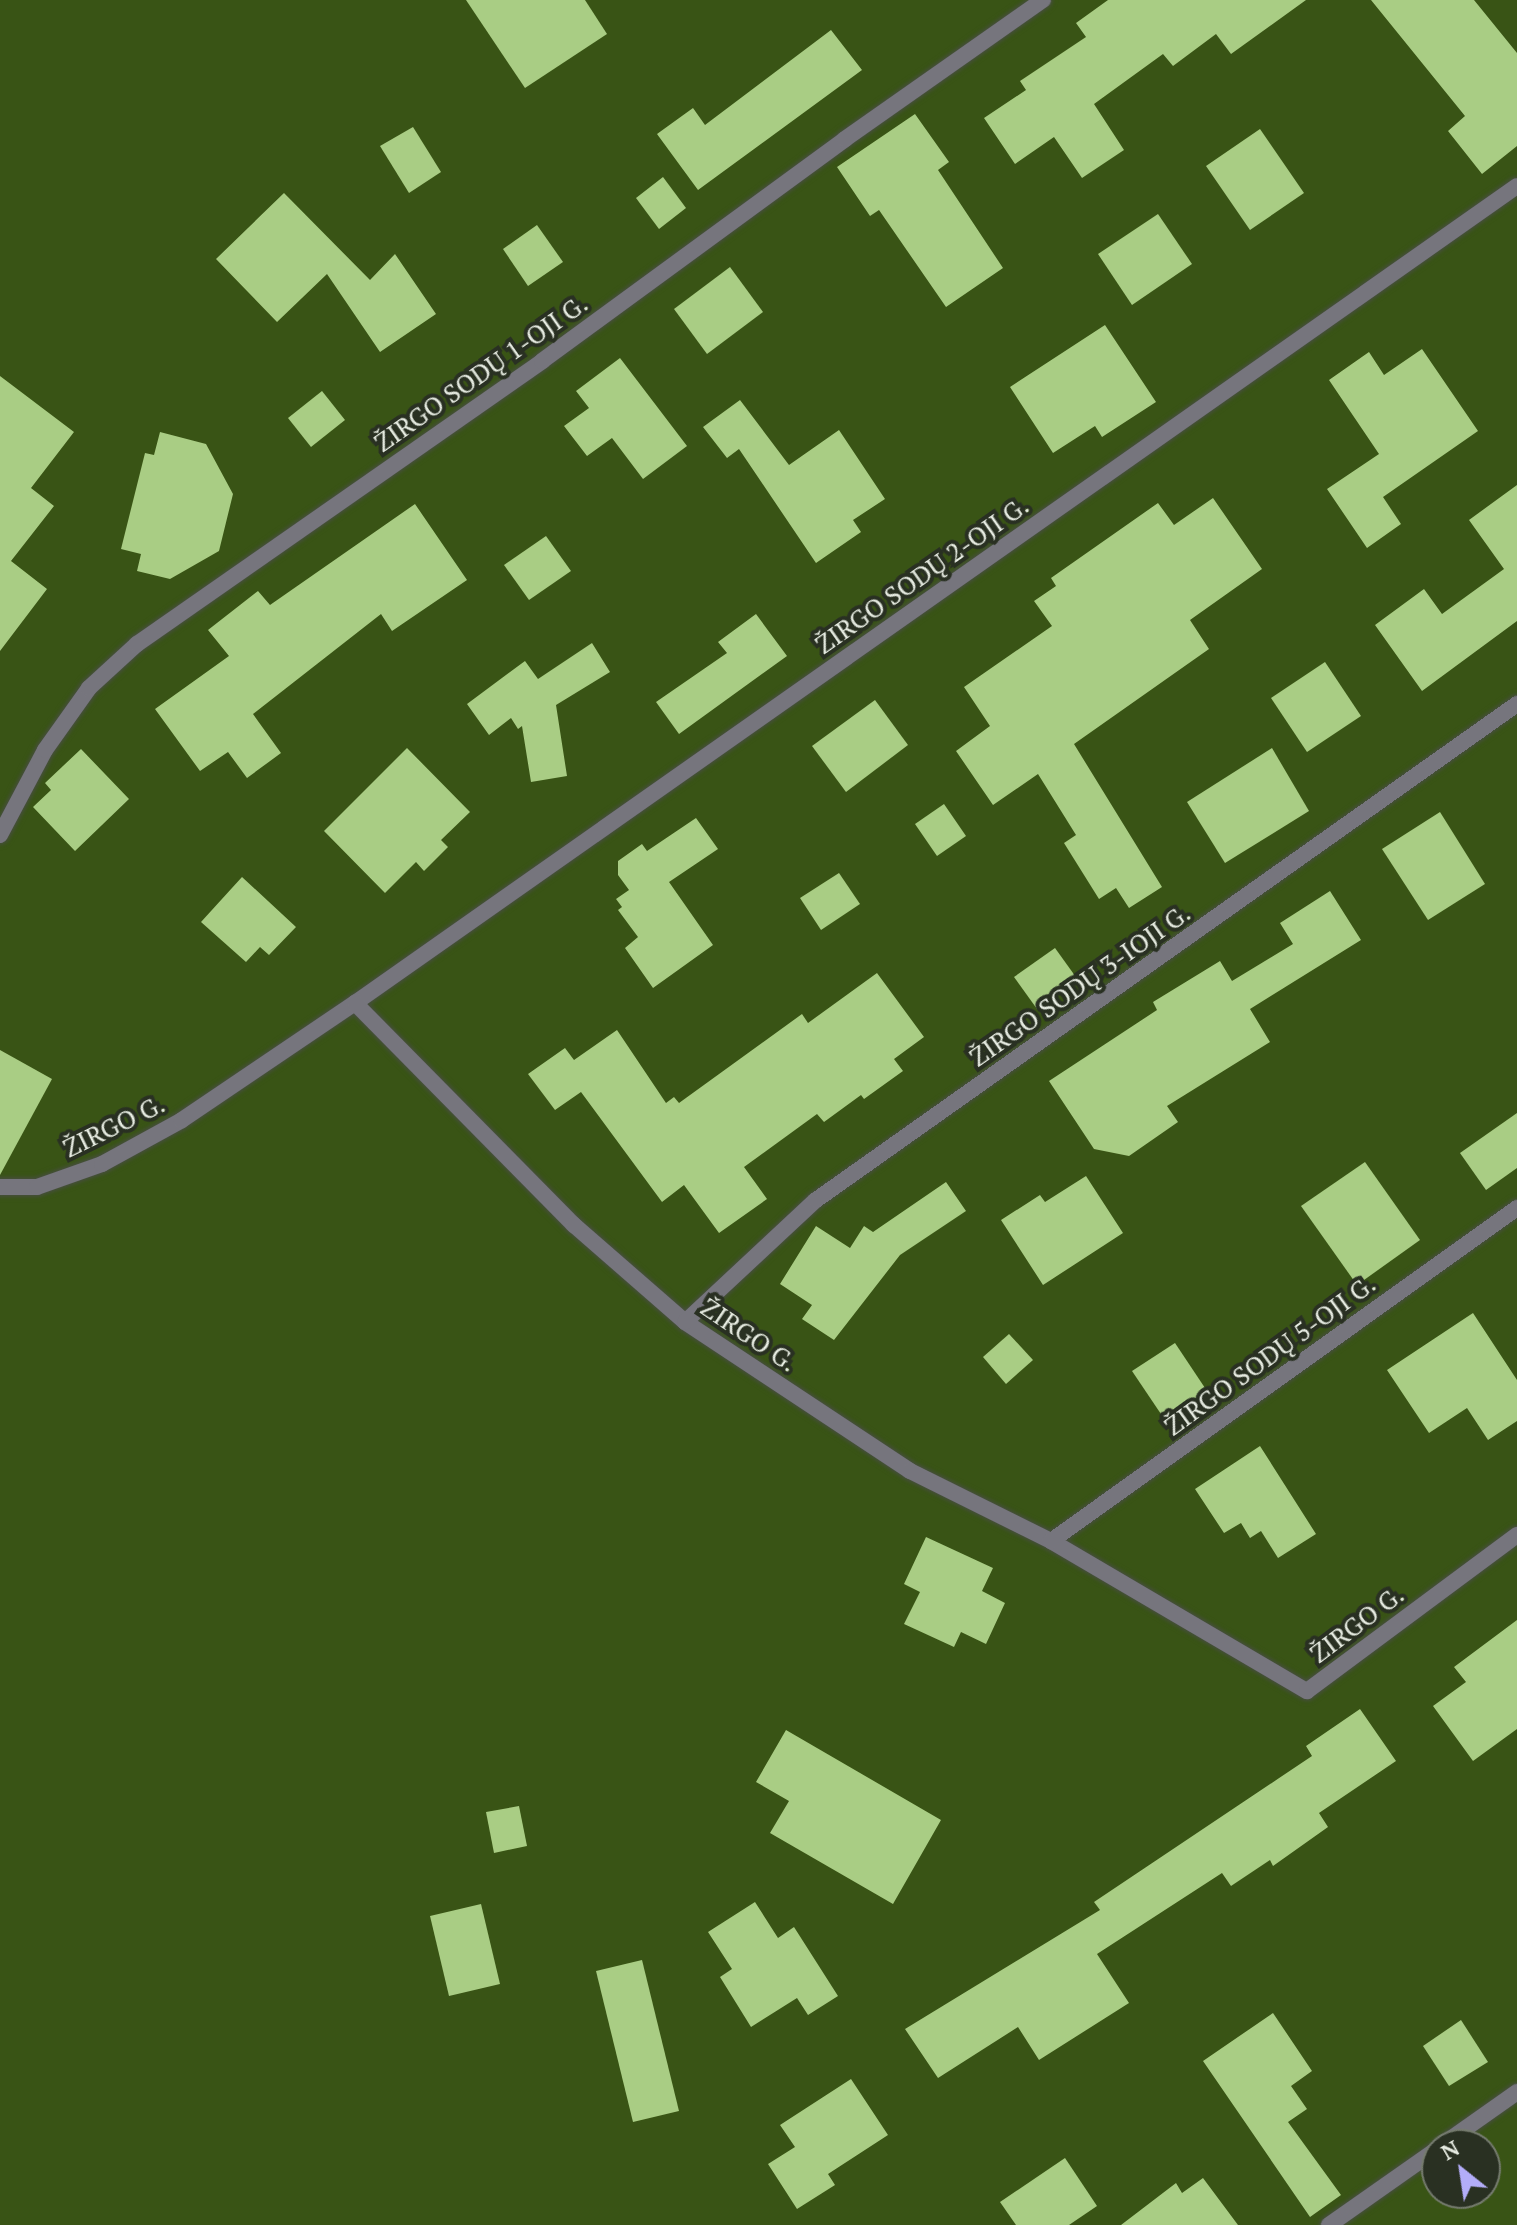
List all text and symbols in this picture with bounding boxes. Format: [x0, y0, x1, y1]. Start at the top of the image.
street label: ŽIRGO SODŲ 1-OJI G. [368, 288, 594, 458]
street label: ŽIRGO SODŲ 2-OJI G. [809, 490, 1035, 660]
street label: ŽIRGO SODŲ 3-IOJI G. [964, 897, 1196, 1073]
street label: ŽIRGO G. [58, 1088, 170, 1164]
street label: ŽIRGO SODŲ 5-OJI G. [1158, 1268, 1382, 1442]
street label: ŽIRGO G. [695, 1291, 803, 1379]
street label: ŽIRGO G. [1304, 1579, 1410, 1669]
north arrow [1421, 2129, 1501, 2209]
text: N [1435, 2133, 1464, 2166]

